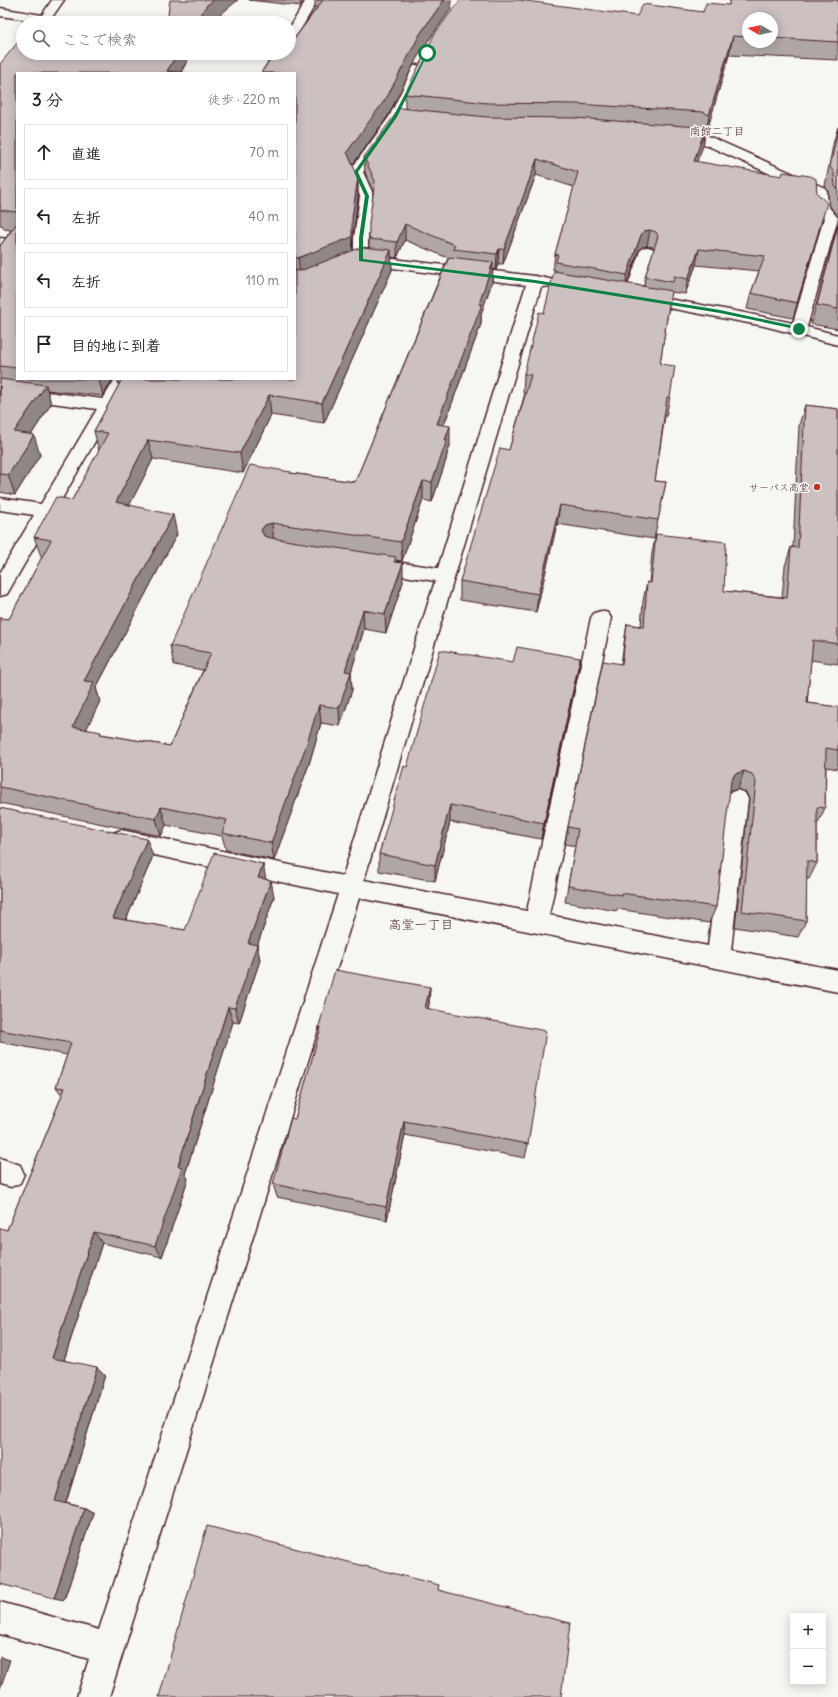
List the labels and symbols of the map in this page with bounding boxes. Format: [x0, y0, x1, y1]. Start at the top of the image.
north arrow [742, 12, 778, 48]
route start [418, 44, 436, 62]
district label: 南館二丁目 [690, 124, 745, 138]
route end [790, 320, 808, 338]
place label: サーパス高堂 [749, 481, 809, 494]
marker: サーパス高堂 [812, 482, 822, 492]
district label: 高堂一丁目 [388, 916, 454, 933]

